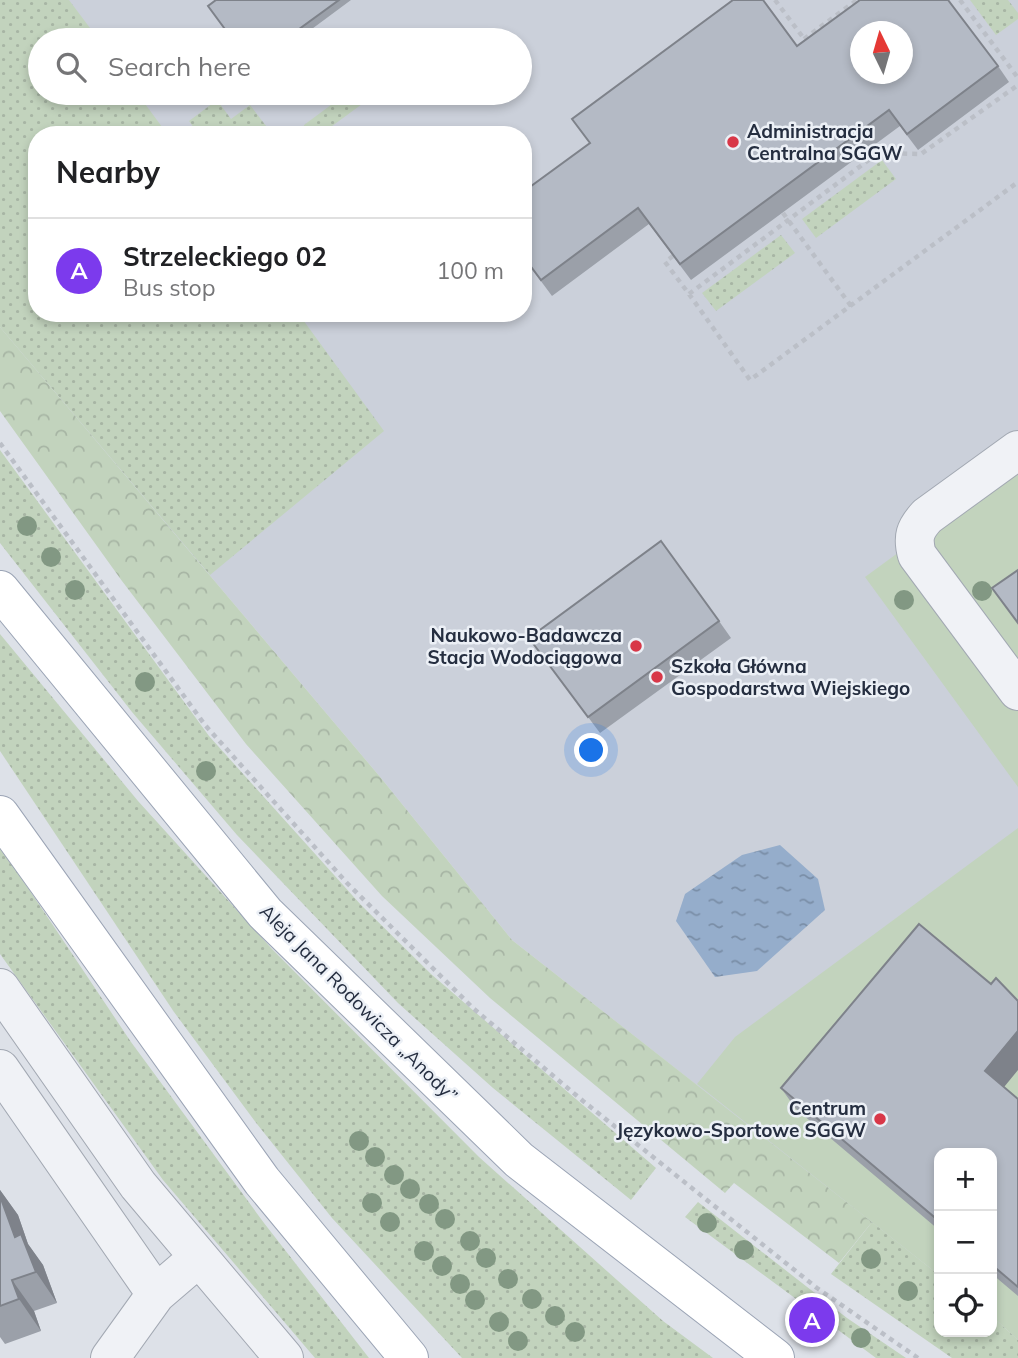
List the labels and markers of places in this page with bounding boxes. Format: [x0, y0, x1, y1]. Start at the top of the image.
place label: Administracja Centralna SGGW [747, 119, 902, 165]
marker: Administracja Centralna SGGW [725, 134, 741, 150]
place label: Naukowo-Badawcza Stacja Wodociągowa [427, 623, 622, 669]
marker: Naukowo-Badawcza Stacja Wodociągowa [628, 638, 644, 654]
place label: Szkoła Główna Gospodarstwa Wiejskiego [671, 654, 910, 700]
marker: Szkoła Główna Gospodarstwa Wiejskiego [649, 669, 665, 685]
place label: Centrum Językowo-Sportowe SGGW [616, 1096, 866, 1142]
marker: Centrum Językowo-Sportowe SGGW [872, 1111, 888, 1127]
pin: A [789, 1294, 835, 1346]

